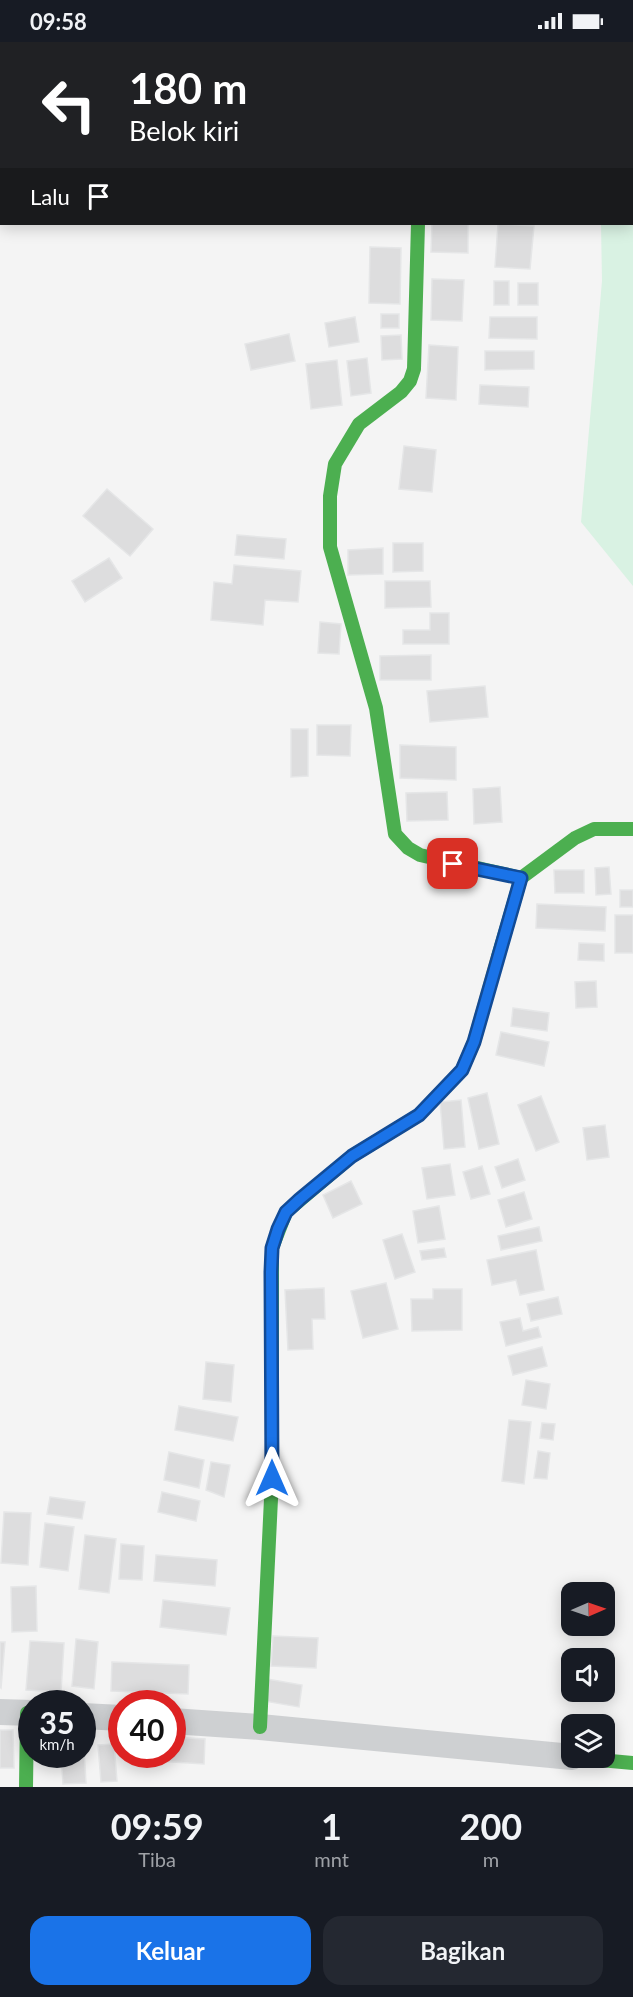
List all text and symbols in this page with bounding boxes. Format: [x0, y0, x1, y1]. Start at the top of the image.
text: 09:58 [30, 8, 87, 35]
text: 180 m [129, 63, 247, 113]
icon: left [30, 66, 108, 144]
text: Belok kiri [129, 114, 239, 147]
icon: arrive [82, 180, 115, 213]
text: Lalu [30, 183, 70, 210]
pin [427, 838, 478, 889]
icon: arrive [436, 847, 469, 880]
position arrow [240, 1446, 304, 1510]
north arrow [561, 1582, 615, 1636]
map controls [561, 1582, 615, 1768]
button: sound [561, 1648, 615, 1702]
speed limit sign: 40 [108, 1690, 186, 1768]
text: 35 [40, 1704, 74, 1740]
button: layers [561, 1714, 615, 1768]
text: km/h [39, 1735, 75, 1753]
text: 09:59 [111, 1804, 204, 1848]
text: 1 [321, 1804, 342, 1848]
text: 200 [460, 1804, 522, 1848]
text: Tiba [138, 1847, 176, 1871]
text: mnt [314, 1847, 349, 1871]
text: m [483, 1847, 499, 1871]
button: Keluar [30, 1916, 311, 1985]
button: Bagikan [323, 1916, 603, 1985]

